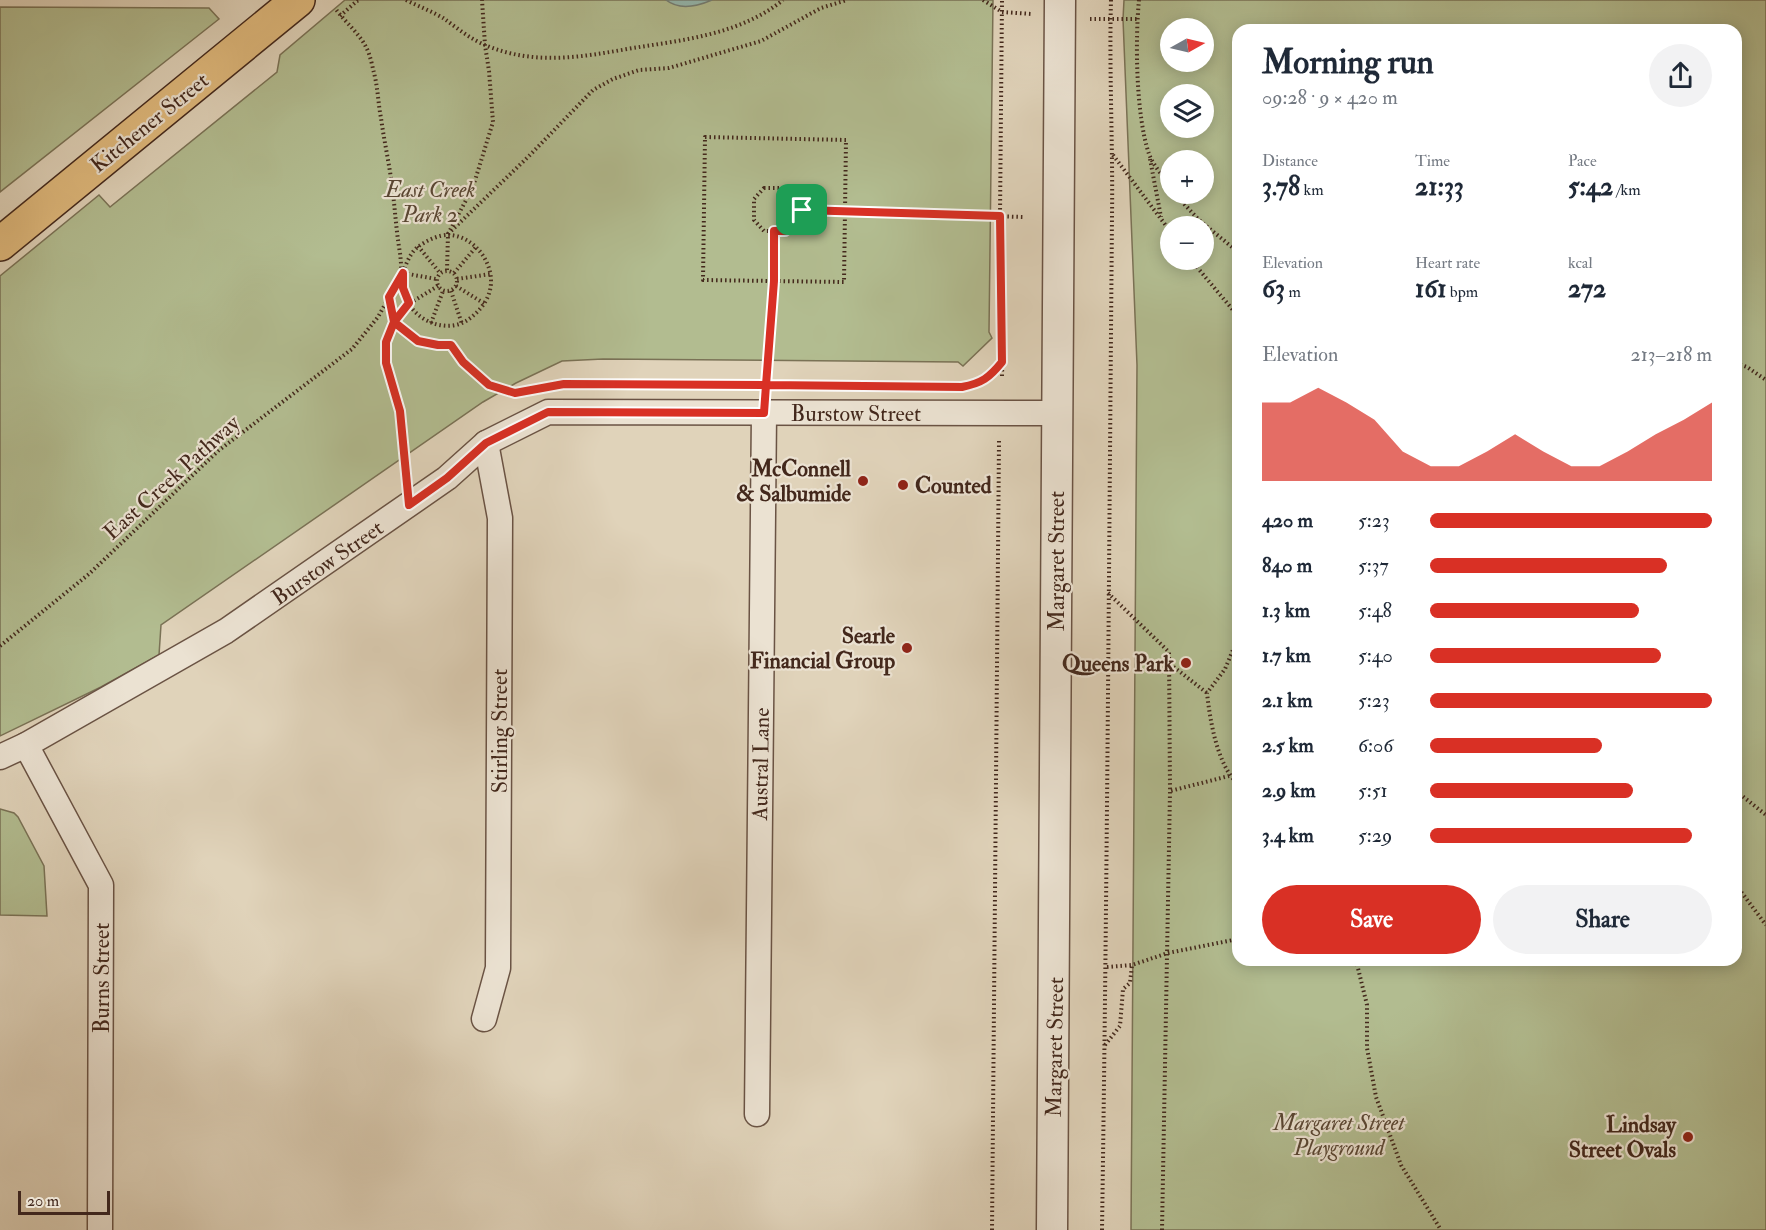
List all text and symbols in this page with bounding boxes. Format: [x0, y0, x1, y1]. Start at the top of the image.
north arrow [1160, 18, 1214, 72]
map controls [1160, 18, 1214, 270]
text: Morning run [1262, 42, 1434, 83]
button: share [1649, 44, 1712, 107]
street label: Kitchener Street [85, 67, 214, 179]
button: layers [1160, 84, 1214, 138]
text: 09:28 · 9 × 420 m [1262, 85, 1398, 110]
button: + [1160, 150, 1214, 204]
text: Distance [1262, 151, 1318, 171]
text: Time [1415, 151, 1450, 171]
text: Pace [1568, 151, 1597, 171]
text: 3.78 [1262, 171, 1300, 203]
text: 21:33 [1415, 171, 1464, 203]
text: 5:42 [1568, 171, 1613, 203]
park label: East Creek Park 2 [383, 176, 475, 229]
text: km [1300, 180, 1324, 200]
text: /km [1613, 180, 1641, 200]
pin [776, 184, 827, 235]
icon: arrive [785, 193, 818, 226]
button: − [1160, 216, 1214, 270]
text: Elevation [1262, 253, 1323, 273]
text: Heart rate [1415, 253, 1480, 273]
text: kcal [1568, 253, 1593, 273]
text: 63 [1262, 273, 1285, 305]
text: 161 [1415, 273, 1446, 305]
text: 272 [1568, 273, 1606, 305]
text: m [1285, 282, 1301, 302]
text: bpm [1446, 282, 1478, 302]
text: Elevation [1262, 342, 1338, 367]
text: 213–218 m [1631, 342, 1712, 367]
street label: Burstow Street [791, 400, 921, 428]
street label: East Creek Pathway [98, 409, 246, 546]
place label: McConnell & Salbumide [736, 455, 852, 508]
place label: Counted [915, 472, 992, 500]
marker: McConnell & Salbumide [856, 474, 870, 488]
marker: Counted [896, 478, 910, 492]
street label: Margaret Street [1043, 491, 1071, 631]
text: 420 m [1262, 508, 1313, 533]
text: 5:23 [1358, 508, 1390, 533]
street label: Burstow Street [266, 514, 389, 612]
text: 840 m [1262, 553, 1312, 578]
text: 5:37 [1358, 553, 1389, 578]
text: 1.3 km [1262, 598, 1310, 623]
text: 5:48 [1358, 598, 1392, 623]
place label: Searle Financial Group [750, 622, 896, 676]
marker: Searle Financial Group [900, 641, 914, 655]
text: 1.7 km [1262, 643, 1311, 668]
text: 5:40 [1358, 643, 1393, 668]
place label: Queens Park [1062, 650, 1174, 678]
marker: Queens Park [1179, 656, 1193, 670]
street label: Stirling Street [486, 669, 514, 793]
text: 2.1 km [1262, 688, 1312, 713]
text: 5:23 [1358, 688, 1390, 713]
street label: Austral Lane [746, 707, 776, 822]
text: 2.5 km [1262, 733, 1314, 758]
text: 6:06 [1358, 733, 1393, 758]
text: 2.9 km [1262, 778, 1316, 803]
text: 5:51 [1358, 778, 1388, 803]
text: 3.4 km [1262, 823, 1314, 848]
text: 5:29 [1358, 823, 1392, 848]
button: Save [1262, 885, 1481, 954]
button: Share [1493, 885, 1712, 954]
street label: Burns Street [88, 923, 116, 1033]
street label: Margaret Street [1040, 977, 1070, 1117]
park label: Margaret Street Playground [1271, 1109, 1406, 1162]
place label: Lindsay Street Ovals [1569, 1111, 1677, 1164]
marker: Lindsay Street Ovals [1681, 1130, 1695, 1144]
scale bar [18, 1188, 110, 1216]
text: 20 m [27, 1191, 59, 1211]

